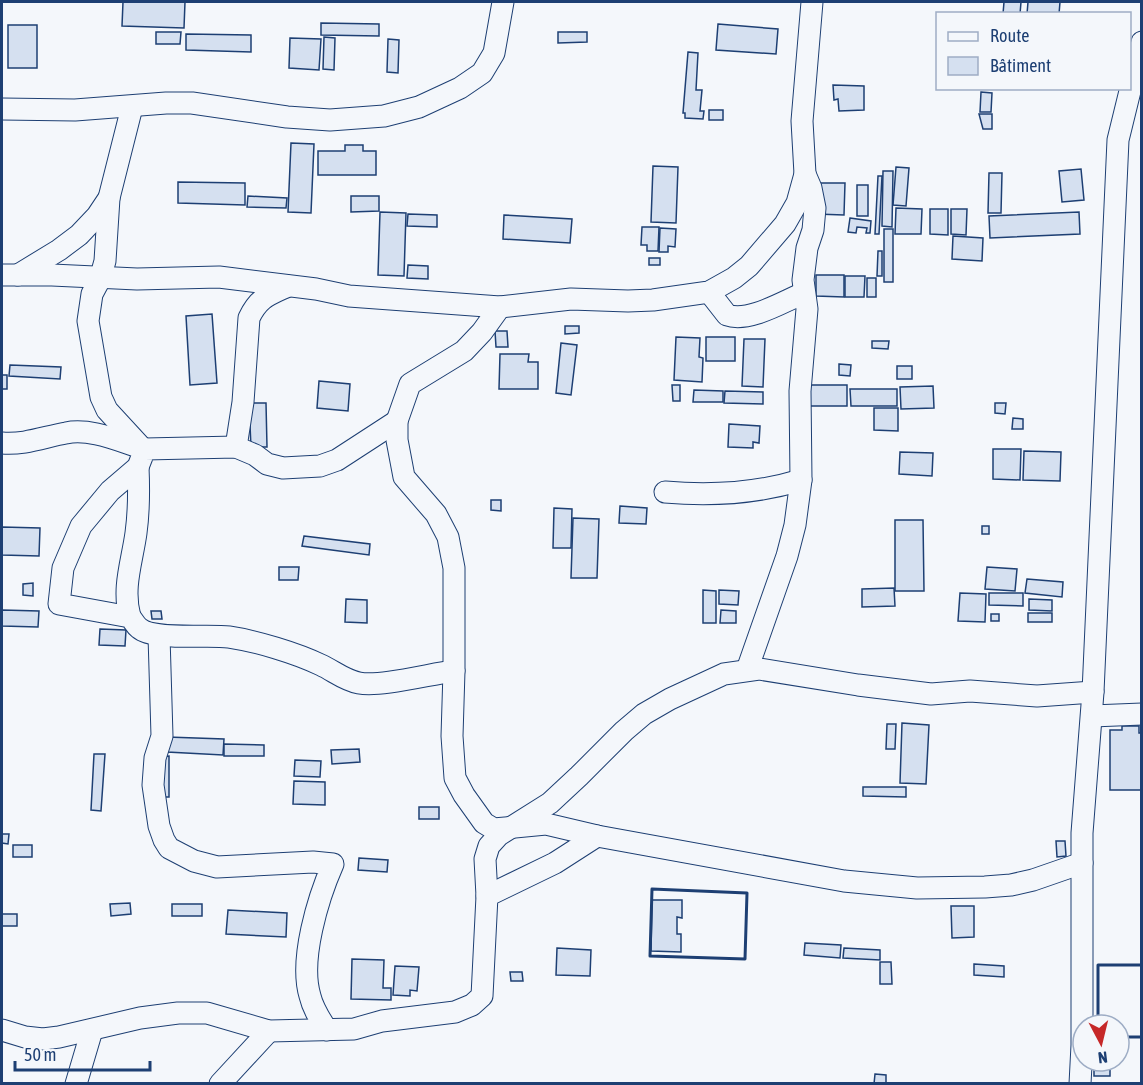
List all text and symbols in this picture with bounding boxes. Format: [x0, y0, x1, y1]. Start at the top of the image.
legend [936, 12, 1131, 90]
text: Route [990, 25, 1029, 46]
text: Bâtiment [990, 55, 1051, 76]
north arrow [1071, 1013, 1131, 1073]
scale bar [15, 1034, 150, 1072]
text: 50 m [24, 1044, 56, 1065]
text: N [1097, 1048, 1109, 1067]

